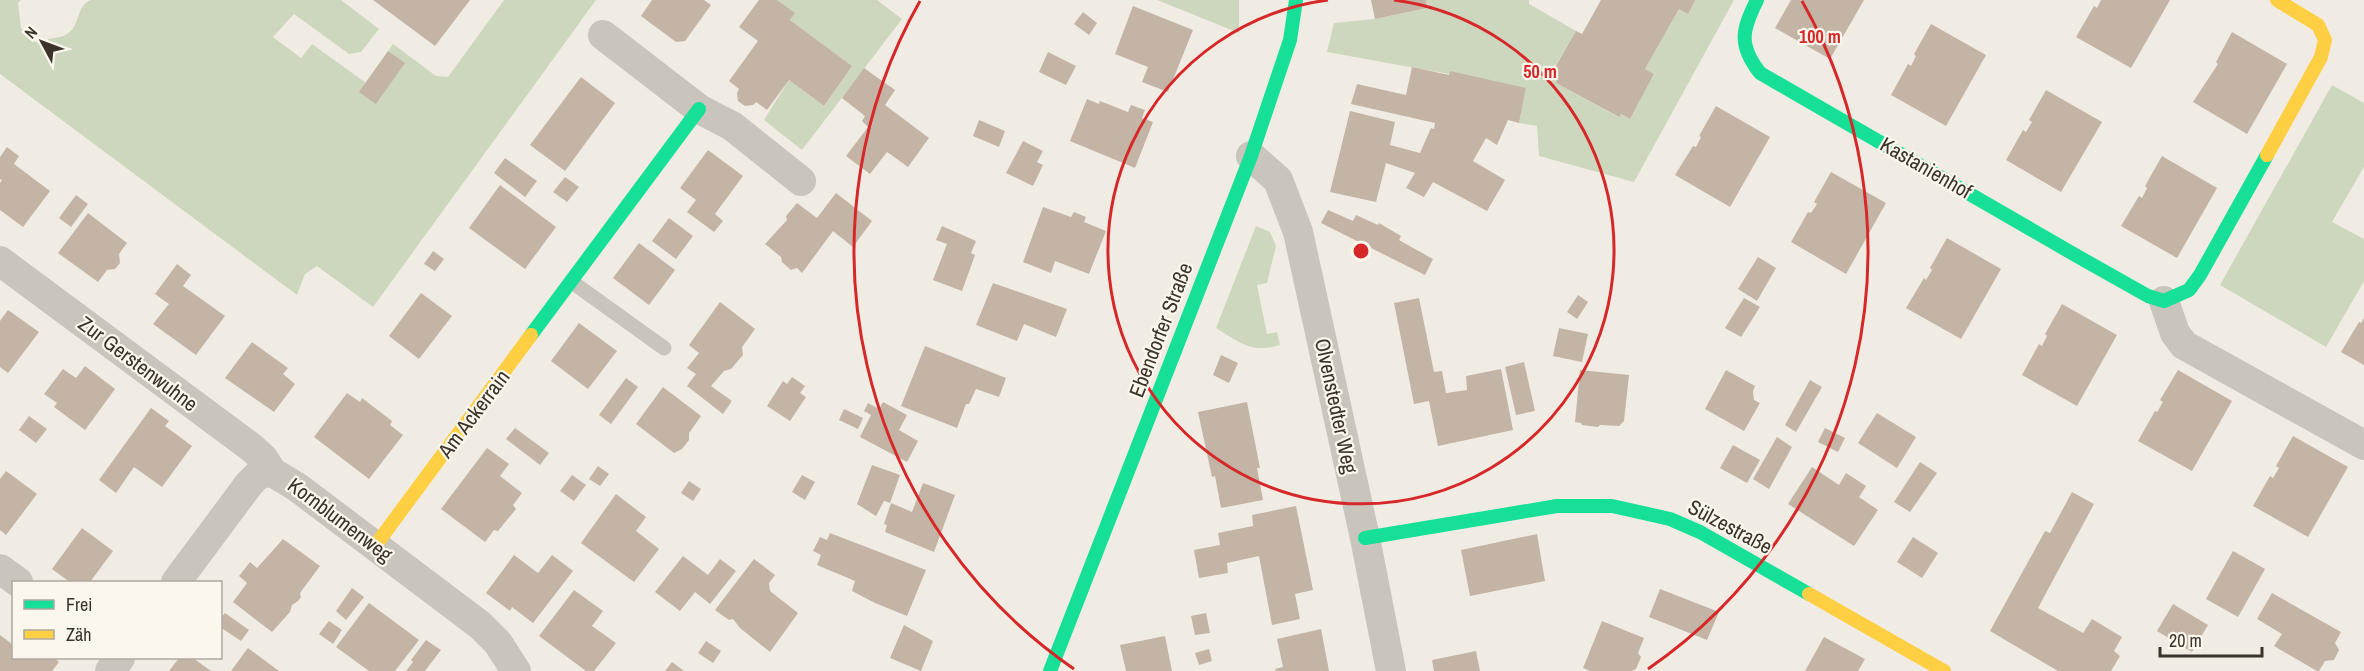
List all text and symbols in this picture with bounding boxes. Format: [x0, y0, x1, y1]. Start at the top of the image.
north arrow [12, 12, 72, 72]
text: N [19, 21, 42, 43]
text: 100 m [1799, 24, 1841, 49]
text: 50 m [1523, 59, 1557, 84]
street label: Kastanienhof [1875, 130, 1978, 206]
centre of rings [1351, 241, 1371, 261]
street label: Ebendorfer Straße [1122, 258, 1199, 401]
street label: Zur Gerstenwuhne [73, 309, 204, 418]
street label: Olvenstedter Weg [1308, 336, 1365, 477]
street label: Am Ackerrain [430, 364, 516, 465]
street label: Kornblumenweg [282, 471, 399, 569]
street label: Sülzestraße [1683, 492, 1778, 561]
legend [12, 581, 222, 659]
text: Frei [66, 592, 92, 617]
scale bar [2160, 620, 2262, 658]
text: Zäh [66, 622, 91, 647]
text: 20 m [2169, 628, 2202, 653]

